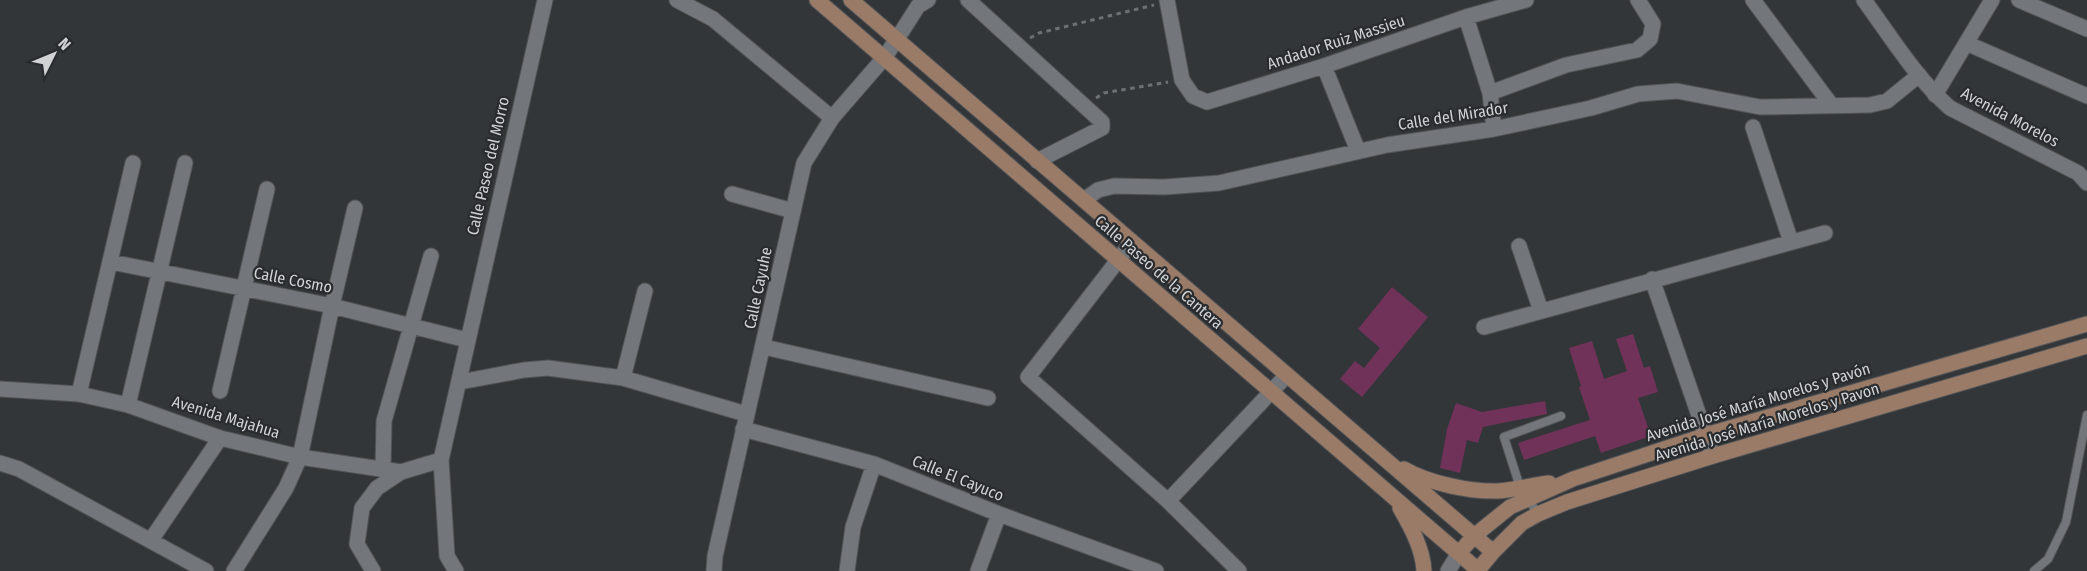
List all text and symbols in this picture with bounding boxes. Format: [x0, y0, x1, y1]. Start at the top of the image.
street label: Andador Ruiz Massieu [1265, 11, 1407, 73]
north arrow [24, 24, 84, 84]
text: N [54, 34, 75, 54]
street label: Avenida Morelos [1958, 83, 2062, 151]
street label: Calle Paseo del Morro [463, 95, 513, 237]
street label: Calle del Mirador [1397, 98, 1510, 134]
street label: Calle Paseo de la Cantera [1091, 211, 1227, 333]
street label: Calle Cayuhe [740, 245, 776, 331]
street label: Calle Cosmo [252, 263, 334, 297]
street label: Avenida José María Morelos y Pavón [1643, 359, 1873, 445]
street label: Avenida José María Morelos y Pavon [1652, 379, 1882, 465]
street label: Avenida Majahua [170, 392, 282, 442]
street label: Calle El Cayuco [909, 451, 1007, 505]

